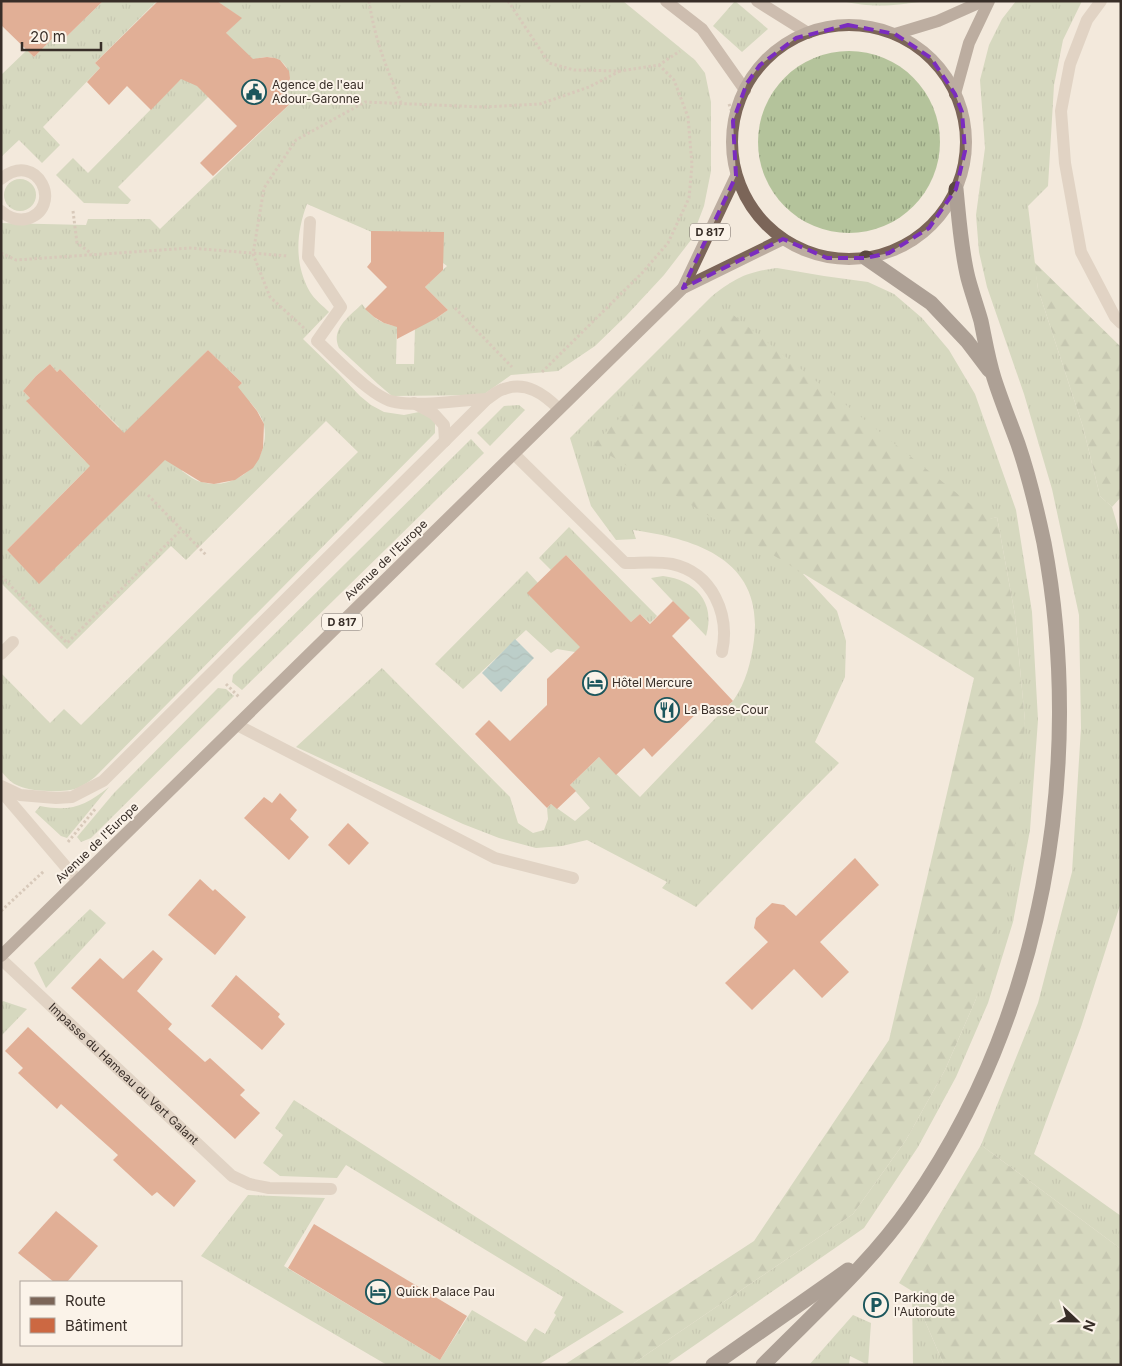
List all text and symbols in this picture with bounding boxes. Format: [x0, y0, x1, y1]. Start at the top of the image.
scale bar [22, 20, 101, 52]
text: 20 m [30, 27, 66, 46]
place label: Agence de l'eau Adour-Garonne [272, 77, 364, 106]
public building icon: Agence de l'eau Adour-Garonne [241, 79, 267, 105]
road number: D 817 [690, 223, 730, 240]
street label: Avenue de l'Europe [341, 516, 430, 603]
road number: D 817 [322, 614, 362, 630]
hotel icon: Hôtel Mercure [582, 670, 608, 696]
place label: Hôtel Mercure [612, 675, 693, 690]
restaurant icon: La Basse-Cour [654, 697, 680, 723]
place label: La Basse-Cour [684, 702, 769, 717]
street label: Avenue de l'Europe [52, 799, 141, 886]
street label: Impasse du Hameau du Vert Galant [46, 1000, 202, 1148]
hotel icon: Quick Palace Pau [365, 1279, 391, 1305]
legend [20, 1281, 182, 1346]
place label: Quick Palace Pau [396, 1284, 495, 1299]
place label: Parking de l'Autoroute [894, 1290, 955, 1319]
text: Route [65, 1291, 106, 1310]
parking icon: Parking de l'Autoroute [863, 1292, 889, 1318]
north arrow [1052, 1296, 1102, 1346]
text: Bâtiment [65, 1316, 128, 1335]
text: N [1080, 1318, 1099, 1334]

